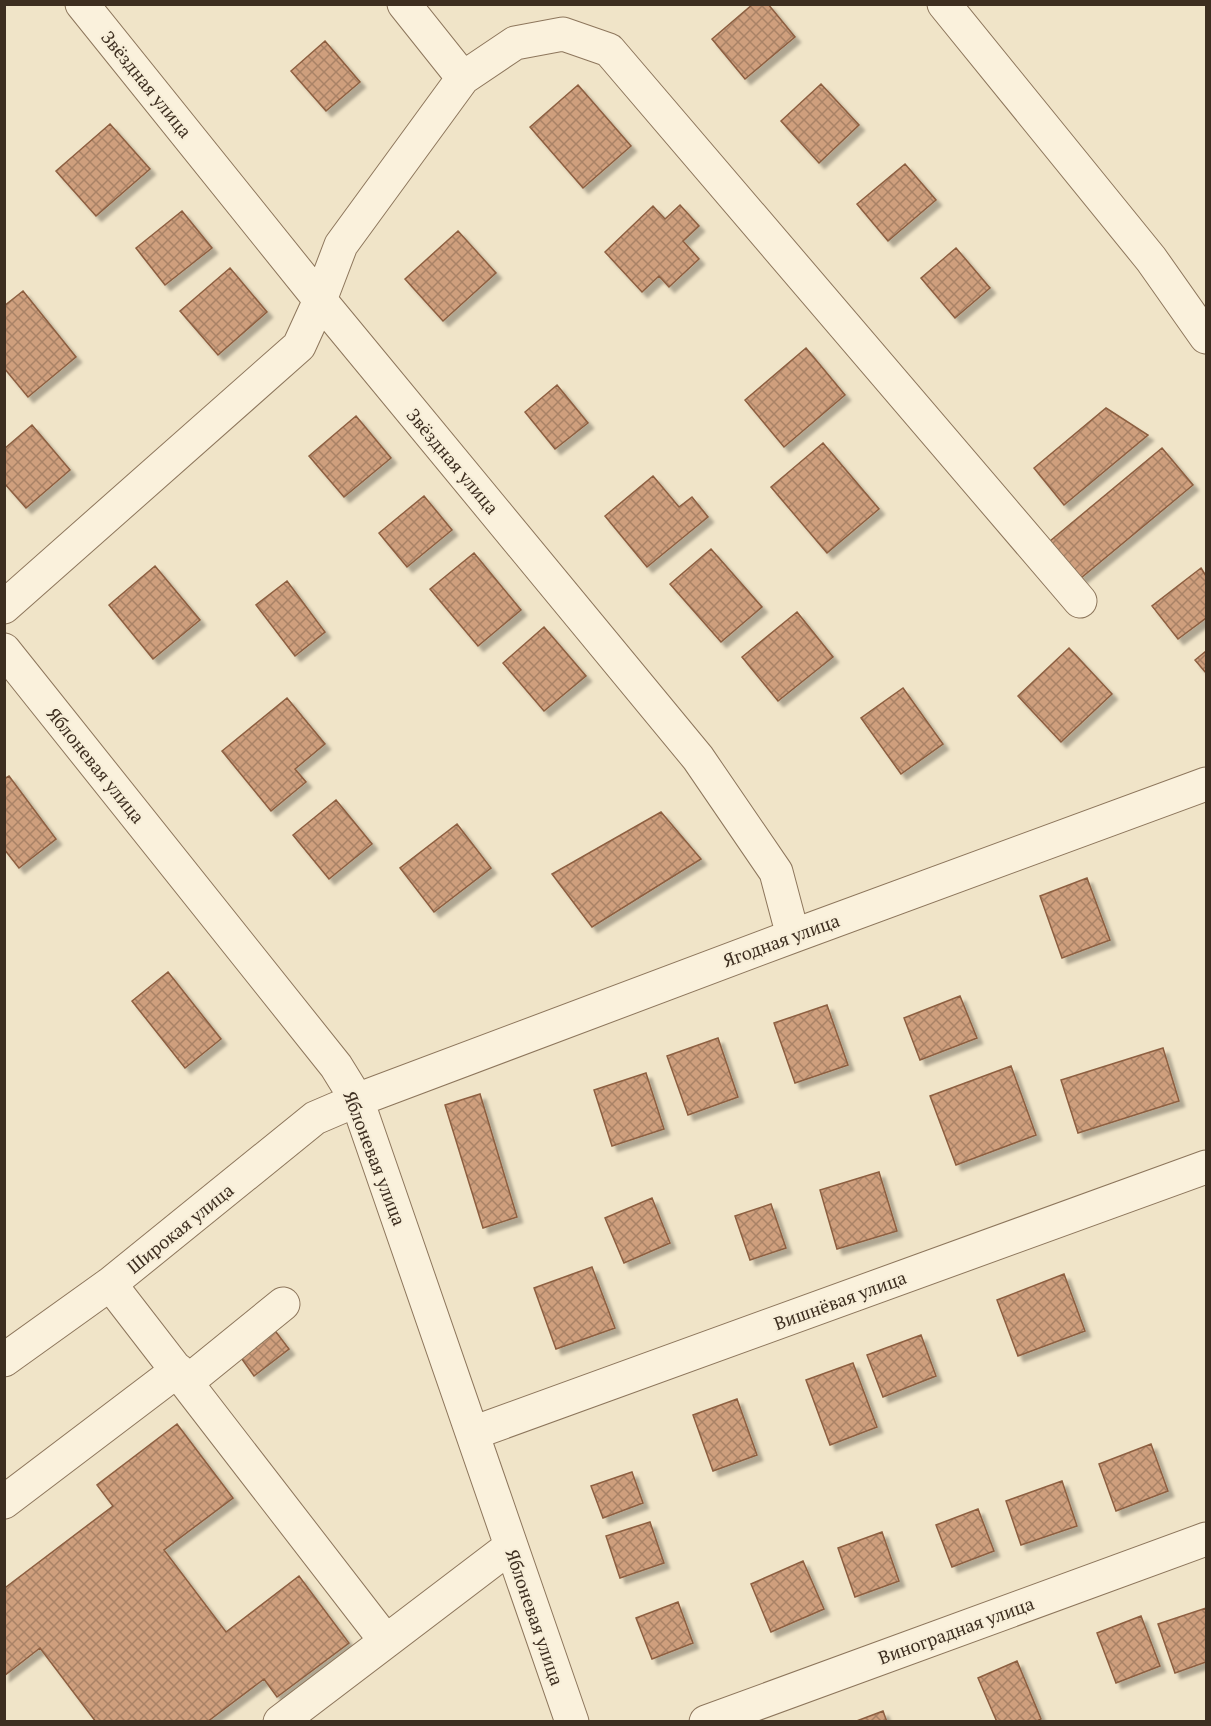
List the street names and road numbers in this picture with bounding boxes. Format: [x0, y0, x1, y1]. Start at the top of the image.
street label: Звёздная улица [96, 26, 198, 142]
street label: Звёздная улица [402, 403, 504, 519]
street label: Яблоневая улица [42, 702, 150, 828]
street label: Ягодная улица [719, 908, 843, 972]
street label: Яблоневая улица [338, 1087, 412, 1229]
street label: Широкая улица [122, 1178, 238, 1278]
street label: Вишнёвая улица [770, 1265, 910, 1335]
street label: Яблоневая улица [500, 1546, 570, 1688]
street label: Виноградная улица [875, 1591, 1037, 1669]

